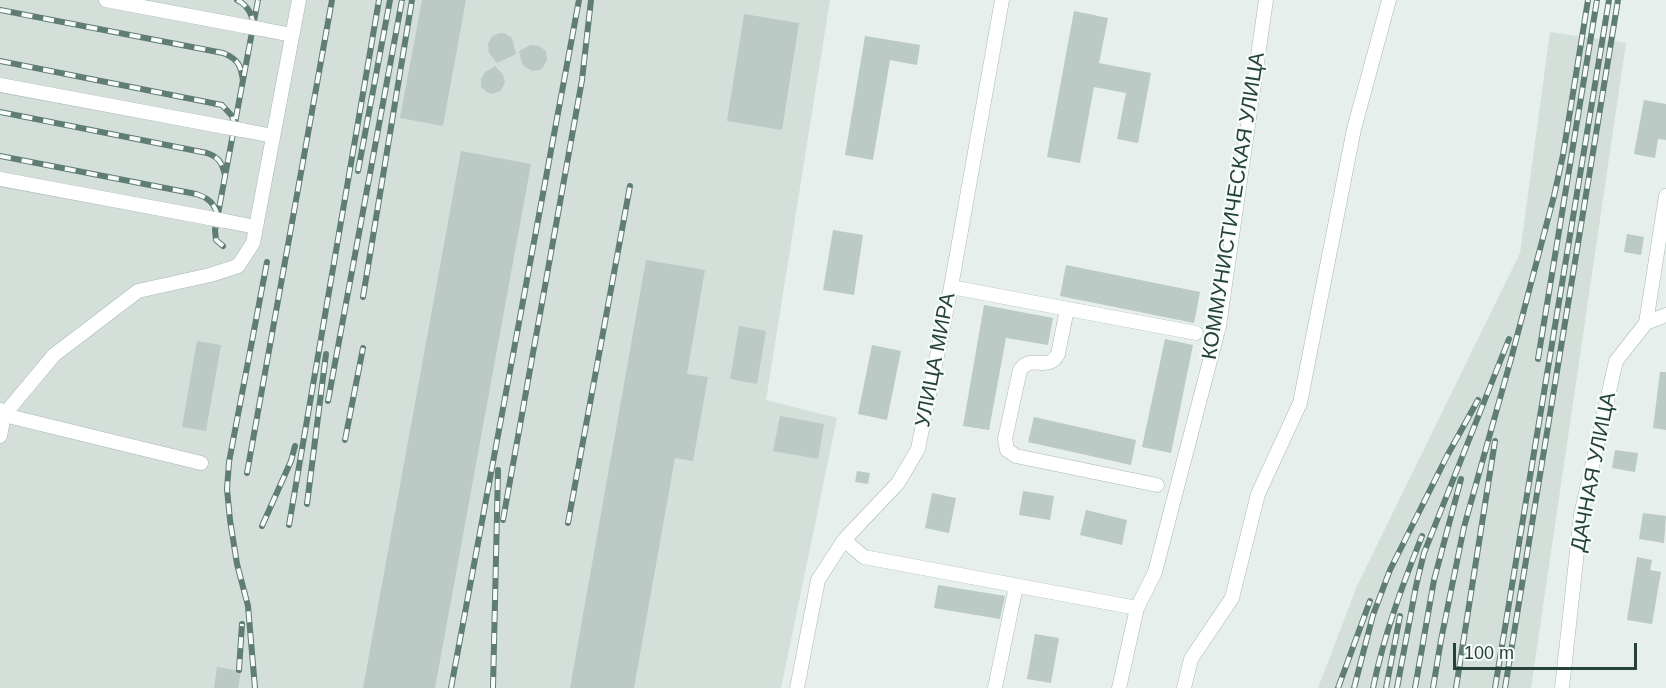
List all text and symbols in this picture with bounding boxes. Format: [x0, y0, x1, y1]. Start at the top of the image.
street label: КОММУНИСТИЧЕСКАЯ УЛИЦА [1197, 51, 1271, 361]
street label: УЛИЦА МИРА [911, 291, 961, 429]
street label: ДАЧНАЯ УЛИЦА [1566, 390, 1622, 554]
scale bar [1456, 631, 1640, 669]
text: 100 m [1464, 643, 1514, 663]

